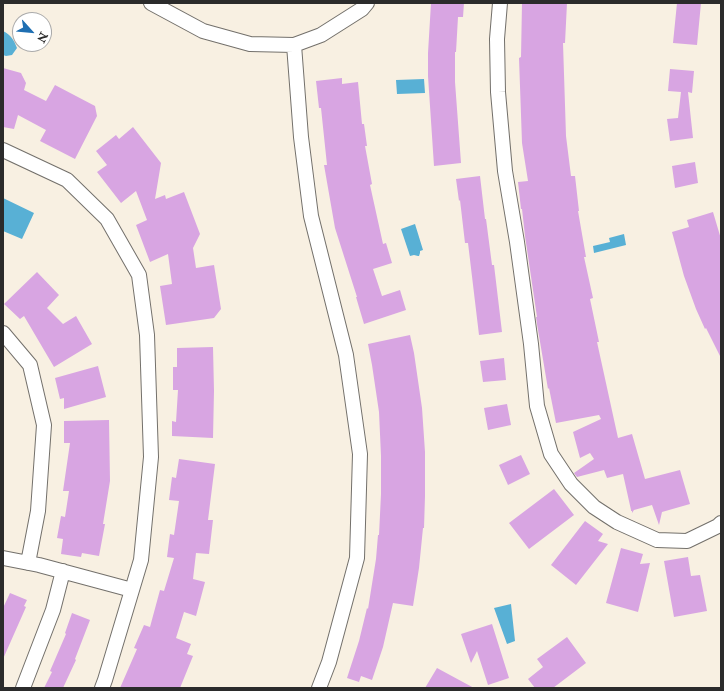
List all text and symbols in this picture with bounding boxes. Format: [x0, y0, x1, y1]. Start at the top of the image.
north arrow [12, 12, 52, 52]
text: N [34, 30, 50, 45]

